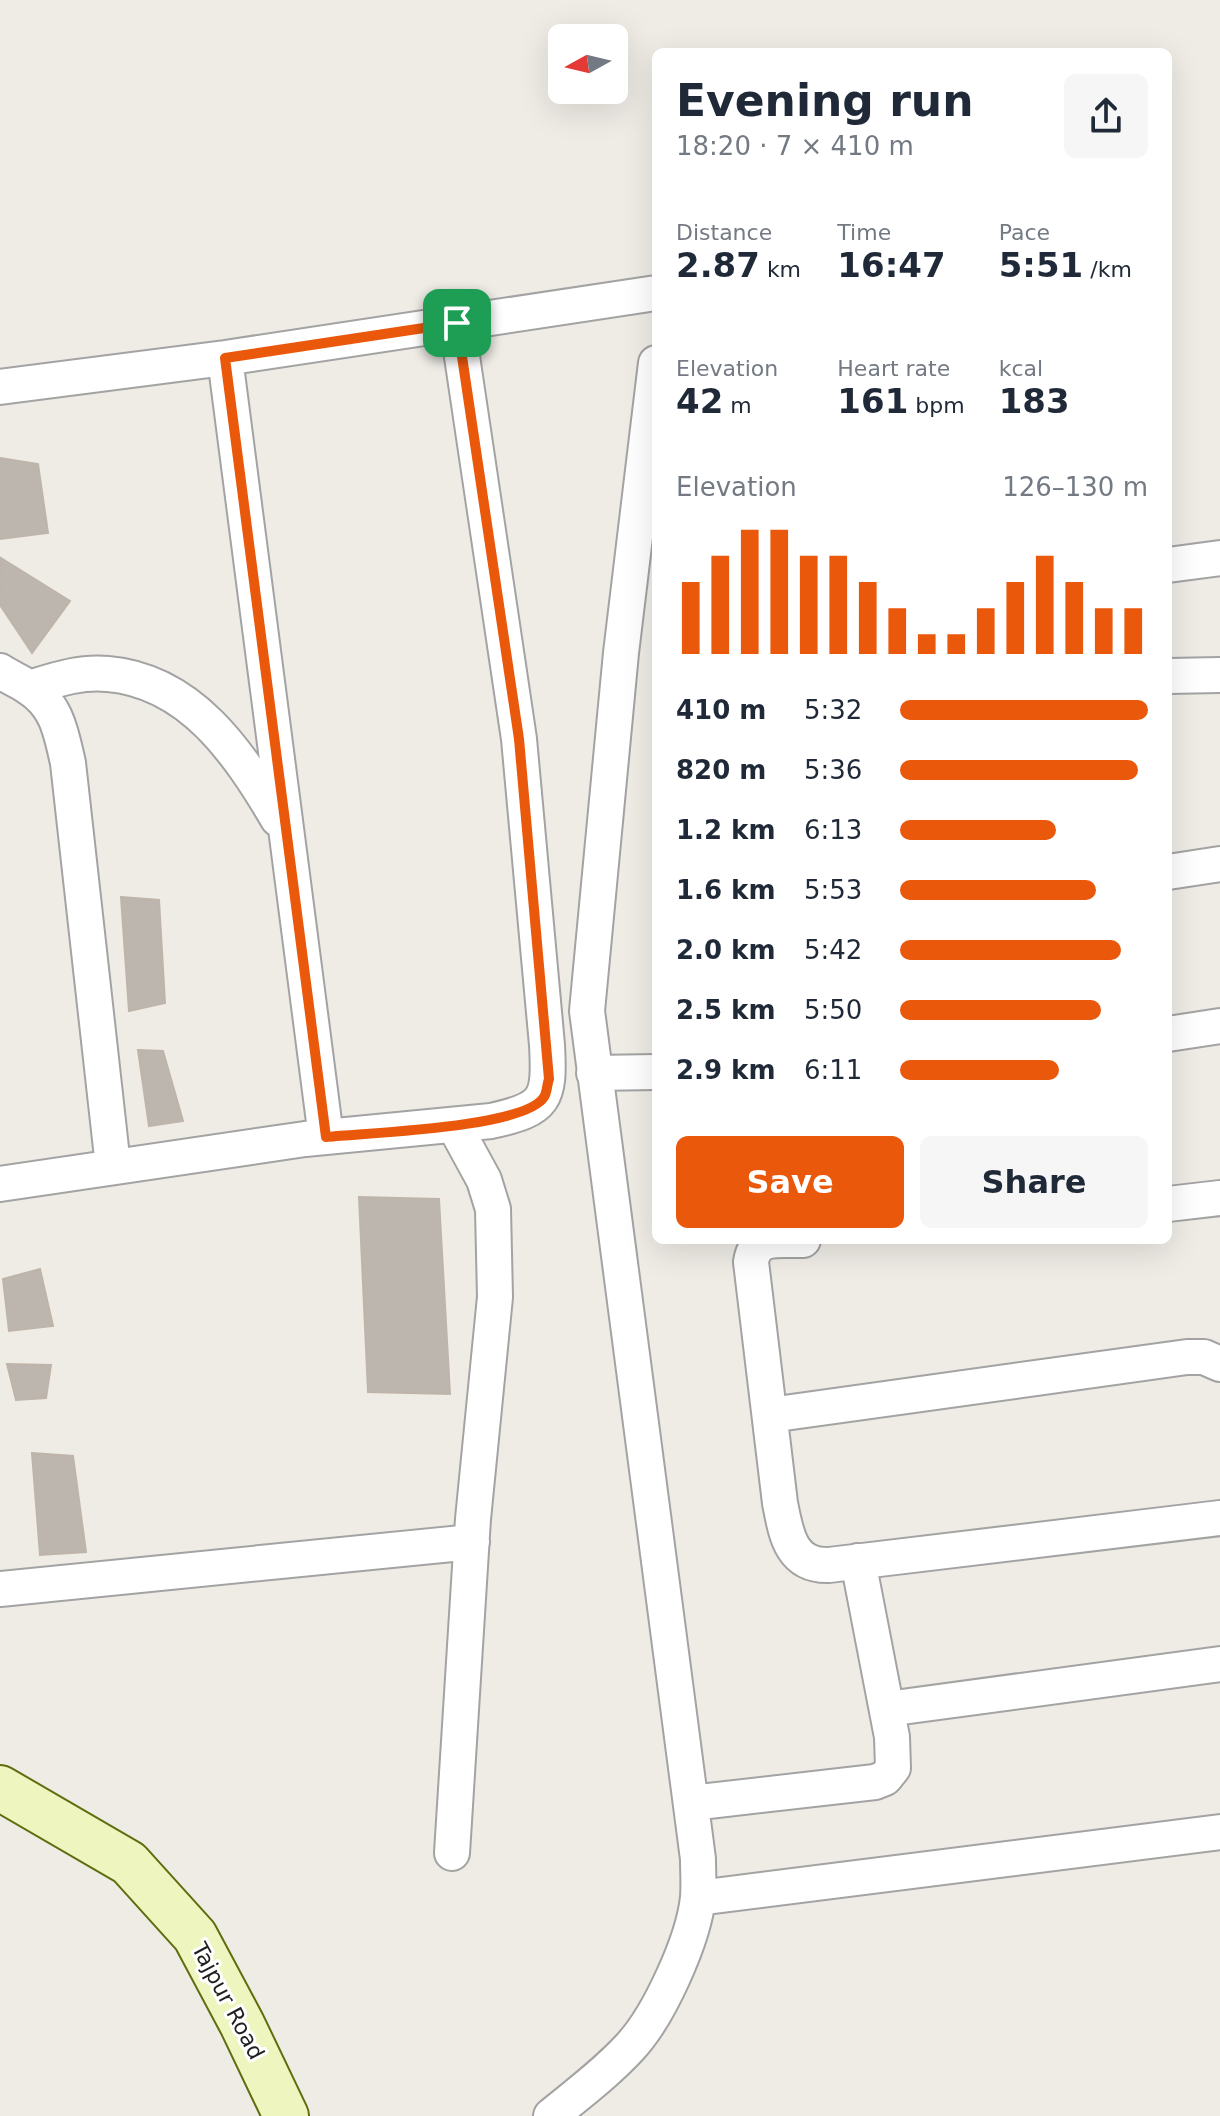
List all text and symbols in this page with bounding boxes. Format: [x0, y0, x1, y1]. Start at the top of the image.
north arrow [548, 24, 628, 104]
map controls [548, 24, 628, 104]
button: share [1064, 74, 1148, 158]
text: Evening run [676, 75, 973, 126]
text: 18:20 · 7 × 410 m [676, 131, 914, 161]
text: Distance [676, 220, 772, 245]
text: Time [837, 220, 891, 245]
text: Pace [999, 220, 1050, 245]
text: 2.87 [676, 245, 760, 285]
text: 16:47 [837, 245, 946, 285]
text: 5:51 [999, 245, 1083, 285]
text: km [760, 257, 801, 282]
text: /km [1083, 257, 1132, 282]
pin [423, 289, 491, 357]
icon: arrive [435, 301, 479, 345]
text: Elevation [676, 356, 778, 381]
text: Heart rate [837, 356, 950, 381]
text: kcal [999, 356, 1043, 381]
text: 42 [676, 381, 723, 421]
text: 161 [837, 381, 908, 421]
text: 183 [999, 381, 1070, 421]
text: m [723, 393, 752, 418]
text: bpm [908, 393, 965, 418]
text: Elevation [676, 472, 797, 502]
text: 126–130 m [1002, 472, 1148, 502]
text: 410 m [676, 695, 766, 725]
text: 5:32 [804, 695, 862, 725]
text: 820 m [676, 755, 766, 785]
text: 5:36 [804, 755, 862, 785]
text: 1.2 km [676, 815, 776, 845]
text: 6:13 [804, 815, 862, 845]
text: 1.6 km [676, 875, 776, 905]
text: 5:53 [804, 875, 862, 905]
text: 2.0 km [676, 935, 776, 965]
text: 5:42 [804, 935, 862, 965]
text: 2.5 km [676, 995, 776, 1025]
text: 5:50 [804, 995, 862, 1025]
text: 2.9 km [676, 1055, 776, 1085]
text: 6:11 [804, 1055, 862, 1085]
button: Save [676, 1136, 904, 1228]
button: Share [920, 1136, 1148, 1228]
street label: Tajpur Road [186, 1937, 269, 2064]

